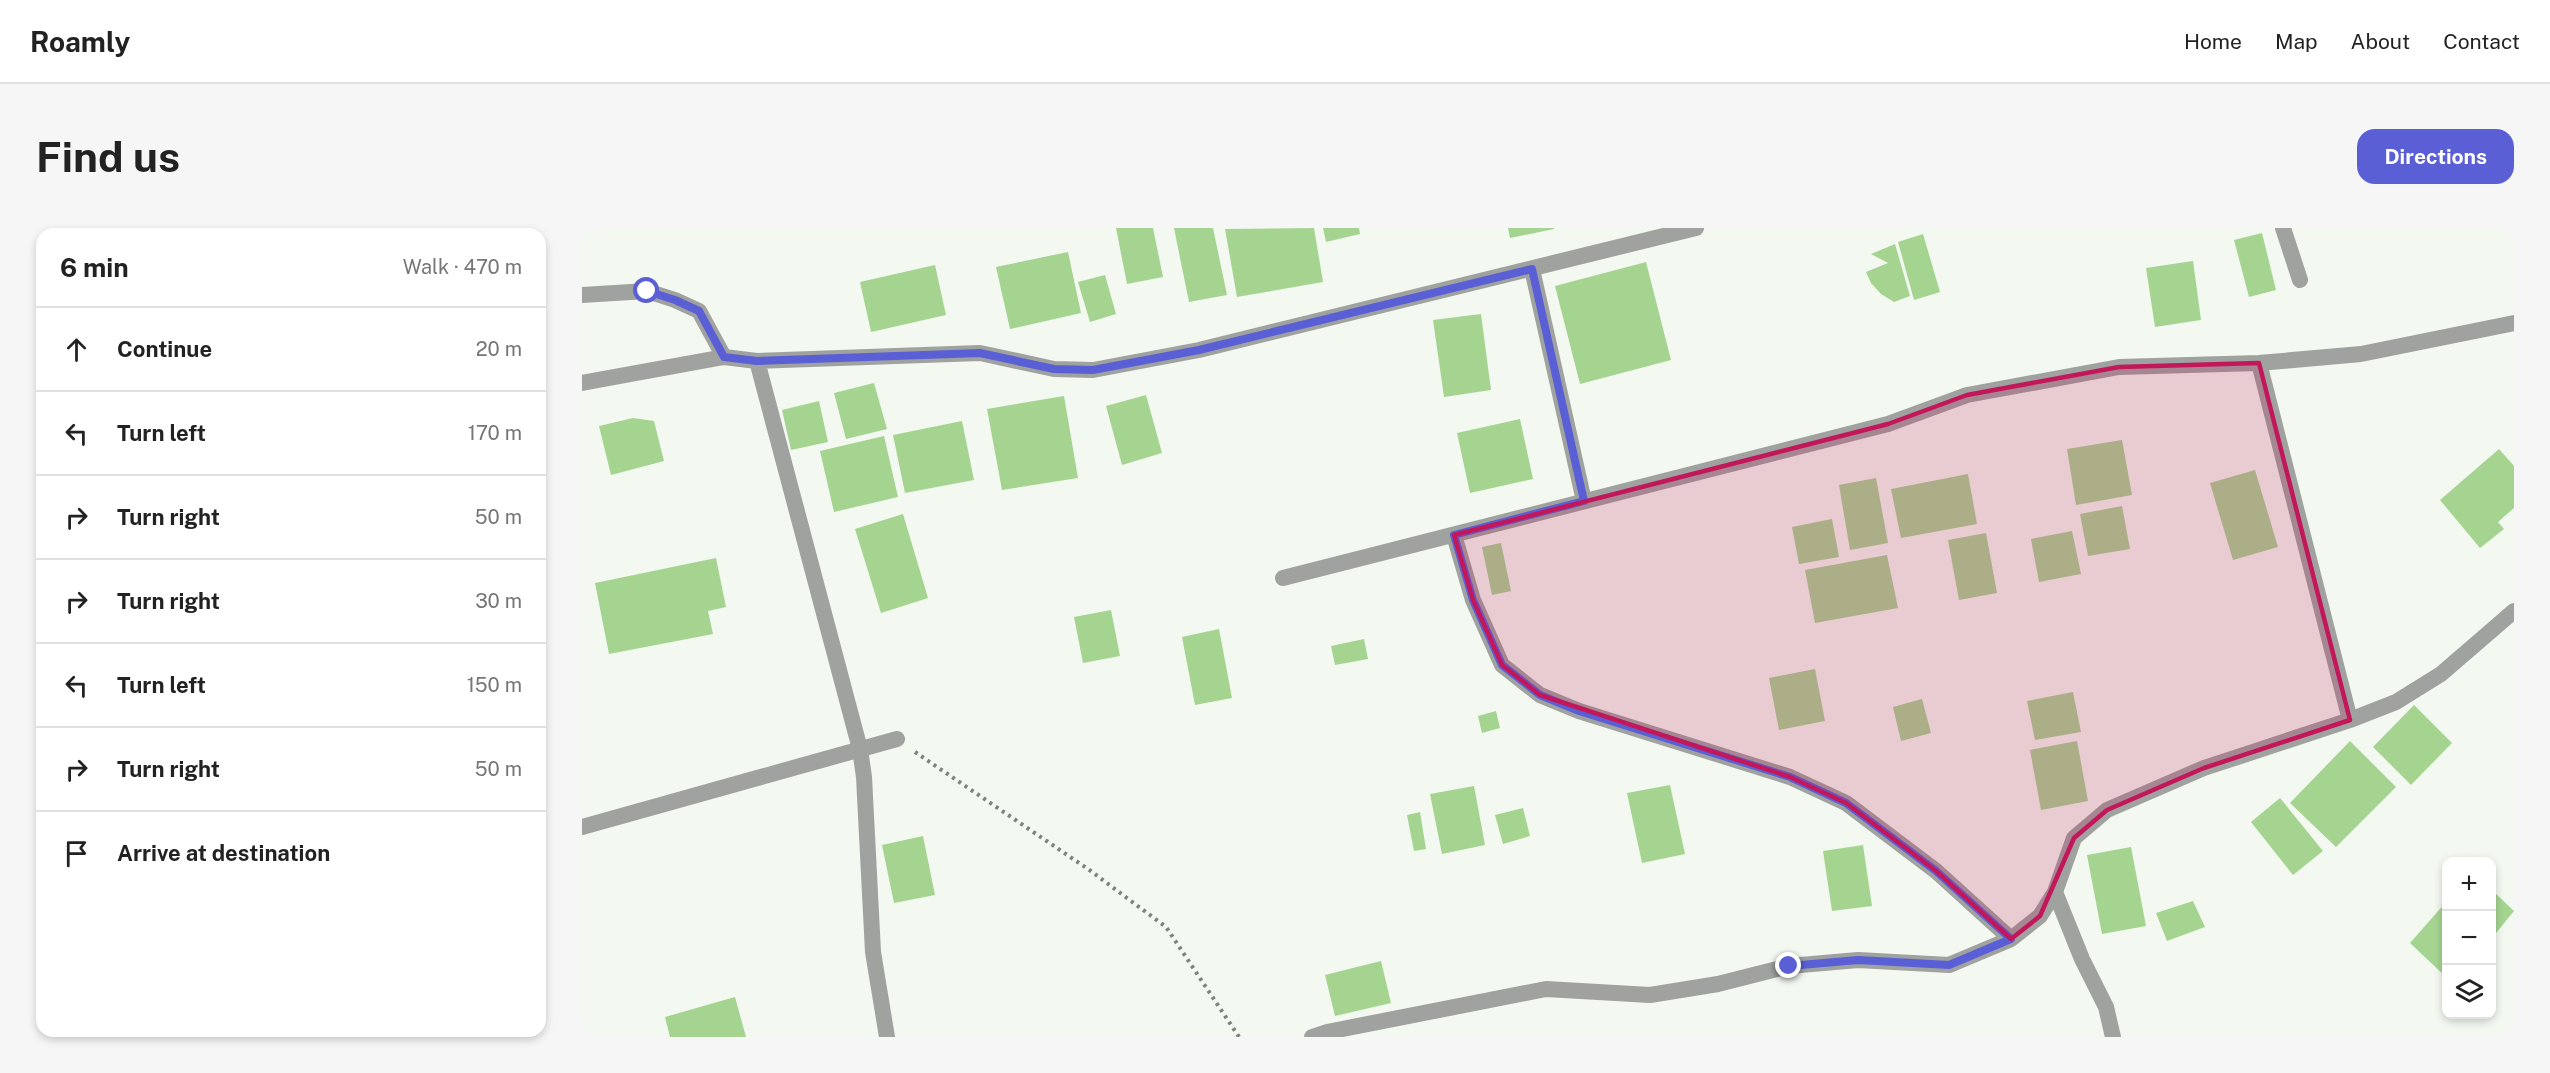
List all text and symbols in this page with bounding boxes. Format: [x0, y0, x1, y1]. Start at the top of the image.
text: Roamly [30, 25, 130, 58]
text: Home [2184, 29, 2242, 54]
text: Map [2275, 29, 2318, 54]
text: About [2351, 29, 2410, 54]
text: Contact [2443, 29, 2520, 54]
button: Directions [2357, 129, 2514, 184]
text: Find us [36, 132, 180, 181]
text: 6 min [60, 252, 129, 283]
text: Walk · 470 m [403, 255, 522, 279]
route start [633, 277, 659, 303]
icon: ahead [60, 333, 93, 366]
text: Continue [117, 336, 212, 362]
text: 20 m [476, 337, 522, 361]
icon: left [60, 417, 93, 450]
text: Turn left [117, 420, 206, 446]
text: 170 m [468, 421, 522, 445]
icon: right [60, 501, 93, 534]
text: Turn right [117, 504, 220, 530]
text: 50 m [475, 505, 522, 529]
icon: right [60, 585, 93, 618]
text: Turn right [117, 588, 220, 614]
text: 30 m [475, 589, 522, 613]
icon: left [60, 669, 93, 702]
text: Turn left [117, 672, 206, 698]
text: 150 m [467, 673, 522, 697]
icon: right [60, 753, 93, 786]
text: Turn right [117, 756, 220, 782]
text: 50 m [475, 757, 522, 781]
icon: arrive [60, 837, 93, 870]
text: Arrive at destination [117, 840, 330, 866]
map controls [2442, 857, 2496, 1019]
button: + [2442, 857, 2496, 911]
button: − [2442, 911, 2496, 965]
route end [1775, 952, 1801, 978]
button: layers [2442, 965, 2496, 1019]

